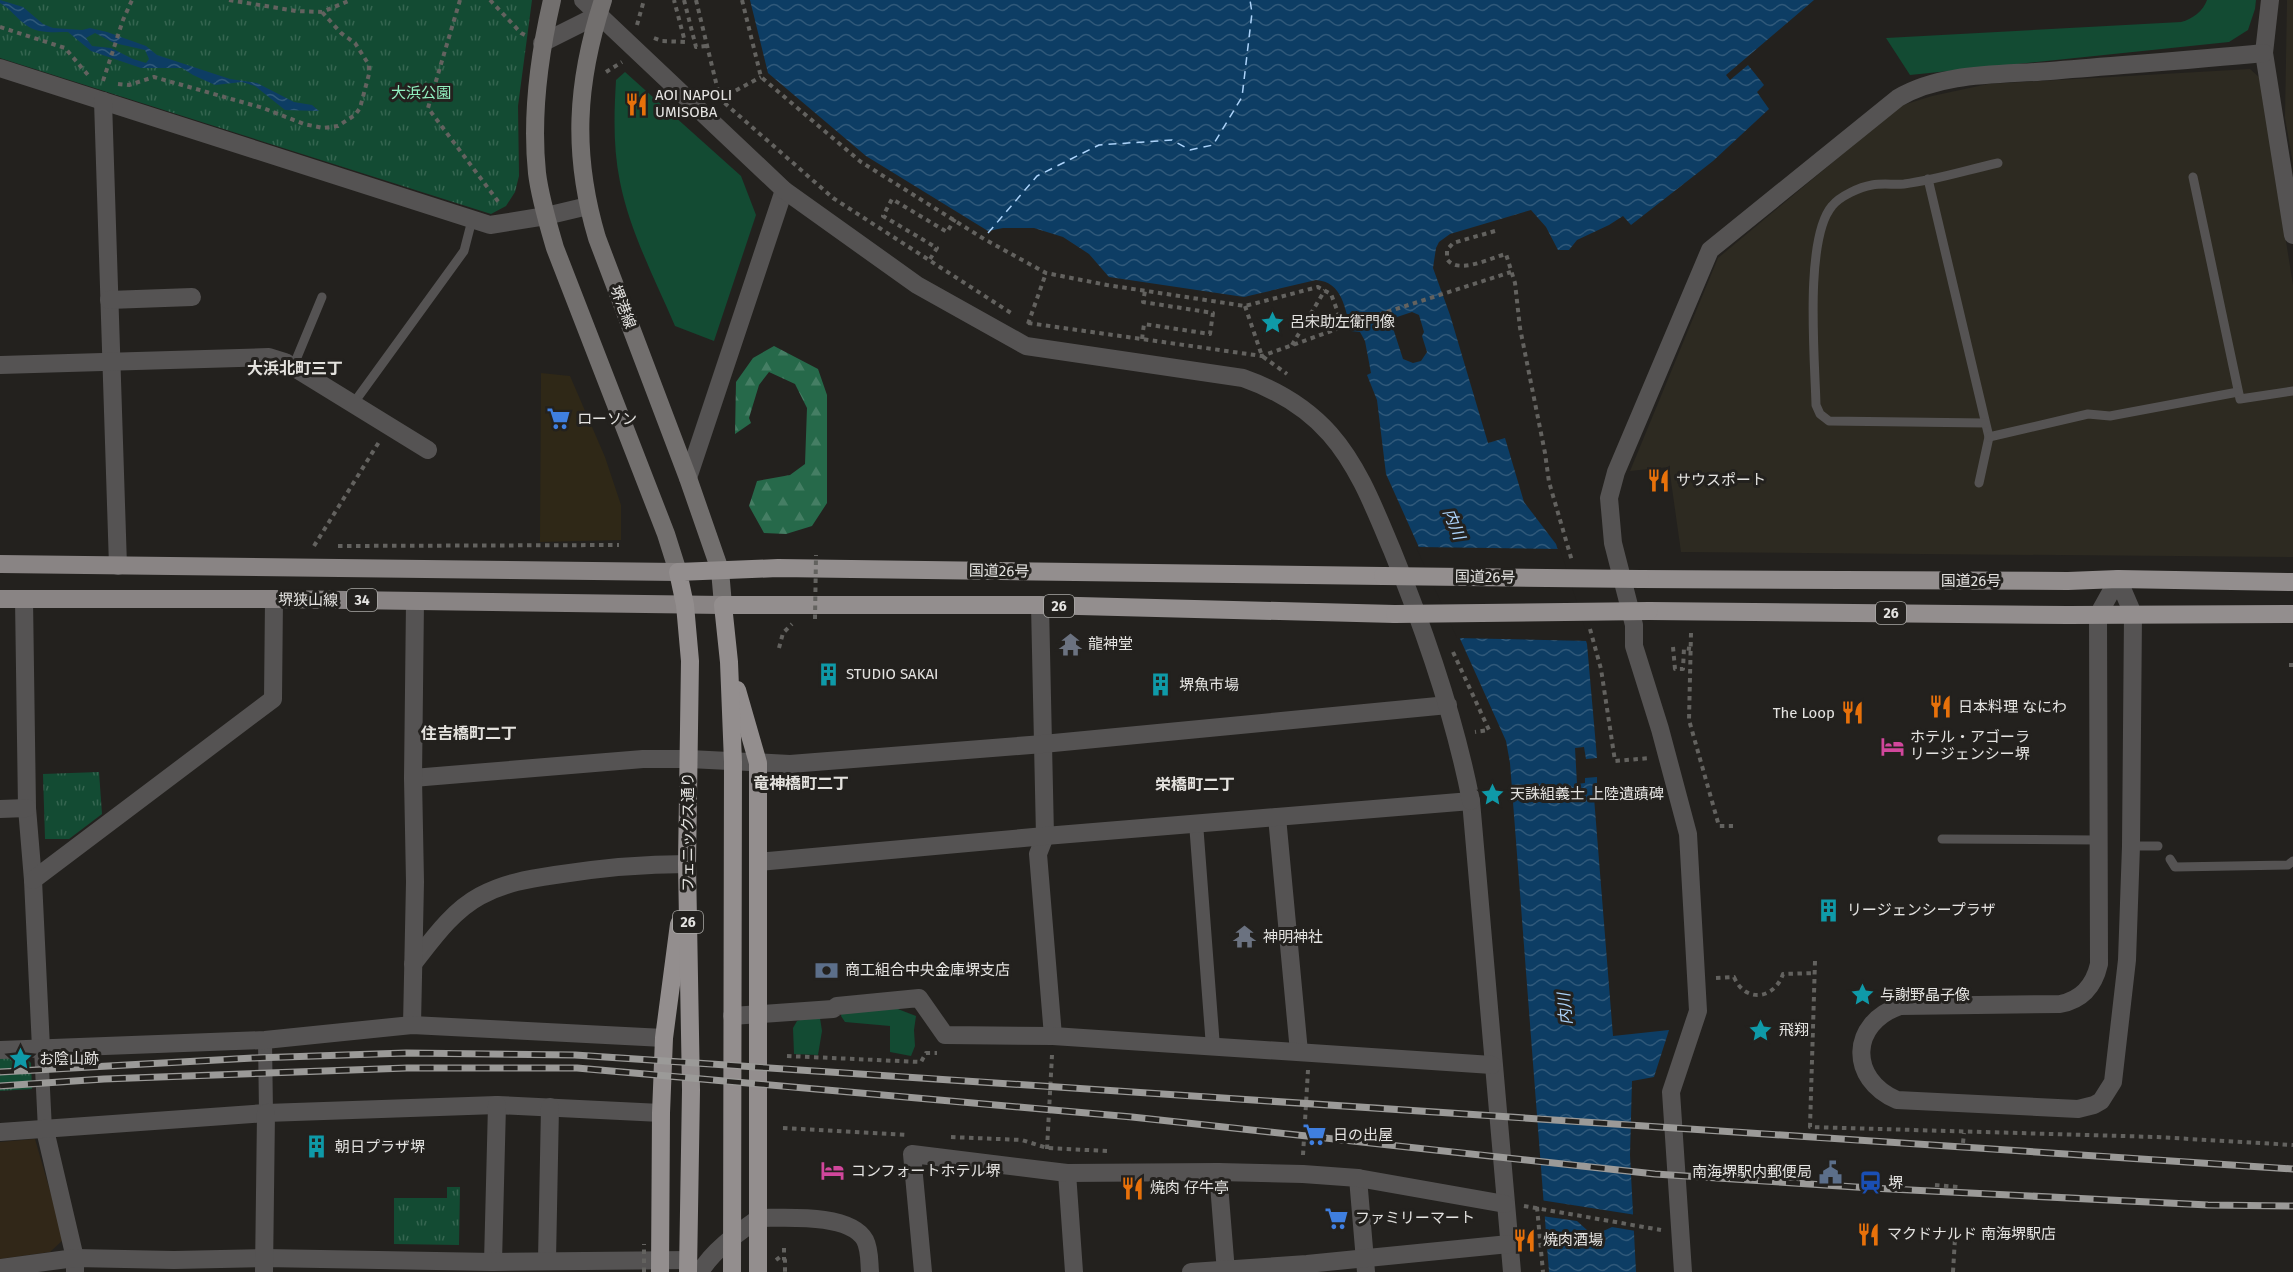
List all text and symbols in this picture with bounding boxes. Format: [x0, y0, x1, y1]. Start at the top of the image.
park label: 大浜公園 [391, 84, 451, 102]
place label: AOI NAPOLI UMISOBA [655, 86, 732, 121]
restaurant icon: AOI NAPOLI UMISOBA [624, 91, 650, 117]
street label: 堺港線 [607, 283, 639, 331]
place icon: 呂宋助左衛門像 [1259, 309, 1285, 335]
place label: 呂宋助左衛門像 [1290, 313, 1395, 331]
district label: 大浜北町三丁 [247, 359, 343, 378]
supermarket icon: ローソン [546, 406, 572, 432]
place label: ローソン [577, 410, 637, 428]
restaurant icon: サウスポート [1645, 467, 1671, 493]
place label: サウスポート [1676, 471, 1766, 489]
water label: 内川 [1439, 506, 1470, 544]
street label: 国道26号 [969, 561, 1029, 581]
street label: 国道26号 [1455, 567, 1515, 587]
street label: 国道26号 [1941, 572, 2001, 590]
road number: 34 [347, 589, 377, 611]
street label: 堺狭山線 [278, 590, 338, 610]
road number: 26 [1044, 595, 1074, 617]
road number: 26 [1876, 602, 1906, 624]
temple icon: 龍神堂 [1057, 631, 1083, 657]
place label: 龍神堂 [1088, 635, 1133, 653]
building icon: STUDIO SAKAI [815, 661, 841, 687]
place label: STUDIO SAKAI [846, 665, 939, 683]
building icon: 堺魚市場 [1148, 672, 1174, 698]
place label: 堺魚市場 [1179, 676, 1239, 694]
restaurant icon: 日本料理 なにわ [1927, 694, 1953, 720]
place label: 日本料理 なにわ [1958, 698, 2067, 716]
restaurant icon: The Loop [1840, 700, 1866, 726]
place label: The Loop [1773, 704, 1835, 722]
district label: 住吉橋町二丁 [420, 724, 517, 743]
place label: ホテル・アゴーラ リージェンシー堺 [1910, 728, 2030, 763]
hotel icon: ホテル・アゴーラ リージェンシー堺 [1879, 733, 1905, 759]
street label: フェニックス通り [679, 772, 697, 892]
district label: 竜神橋町二丁 [753, 774, 849, 793]
district label: 栄橋町二丁 [1155, 775, 1235, 794]
place icon: 天誅組義士 上陸遺蹟碑 [1479, 781, 1505, 807]
place label: 天誅組義士 上陸遺蹟碑 [1510, 785, 1664, 803]
building icon: リージェンシープラザ [1816, 897, 1842, 923]
place label: リージェンシープラザ [1847, 901, 1996, 919]
road number: 26 [673, 911, 703, 933]
temple icon: 神明神社 [1232, 924, 1258, 950]
place label: 神明神社 [1263, 928, 1323, 946]
bank icon: 商工組合中央金庫堺支店 [814, 957, 840, 983]
place label: 商工組合中央金庫堺支店 [845, 961, 1010, 979]
place icon: 与謝野晶子像 [1849, 982, 1875, 1008]
place label: 与謝野晶子像 [1880, 986, 1970, 1004]
water label: 内川 [1554, 990, 1576, 1026]
place icon: 飛翔 [1748, 1017, 1774, 1043]
place label: 飛翔 [1779, 1021, 1809, 1039]
place icon: お陰山跡 [8, 1046, 34, 1072]
place label: お陰山跡 [39, 1050, 99, 1068]
supermarket icon: 日の出屋 [1302, 1122, 1328, 1148]
place label: 日の出屋 [1333, 1126, 1393, 1144]
building icon: 朝日プラザ堺 [304, 1134, 330, 1160]
place label: 朝日プラザ堺 [335, 1138, 425, 1156]
hotel icon: コンフォートホテル堺 [820, 1158, 846, 1184]
public building icon: 南海堺駅内郵便局 [1817, 1159, 1843, 1185]
place label: コンフォートホテル堺 [851, 1162, 1001, 1180]
place label: 南海堺駅内郵便局 [1692, 1163, 1812, 1181]
station icon: 堺 [1857, 1170, 1883, 1196]
place label: 堺 [1888, 1174, 1903, 1192]
restaurant icon: 焼肉 仔牛亭 [1119, 1175, 1145, 1201]
place label: 焼肉 仔牛亭 [1150, 1179, 1229, 1197]
supermarket icon: ファミリーマート [1324, 1205, 1350, 1231]
place label: ファミリーマート [1355, 1209, 1475, 1227]
restaurant icon: マクドナルド 南海堺駅店 [1856, 1221, 1882, 1247]
place label: マクドナルド 南海堺駅店 [1887, 1225, 2056, 1243]
restaurant icon: 焼肉酒場 [1512, 1227, 1538, 1253]
place label: 焼肉酒場 [1543, 1231, 1603, 1249]

